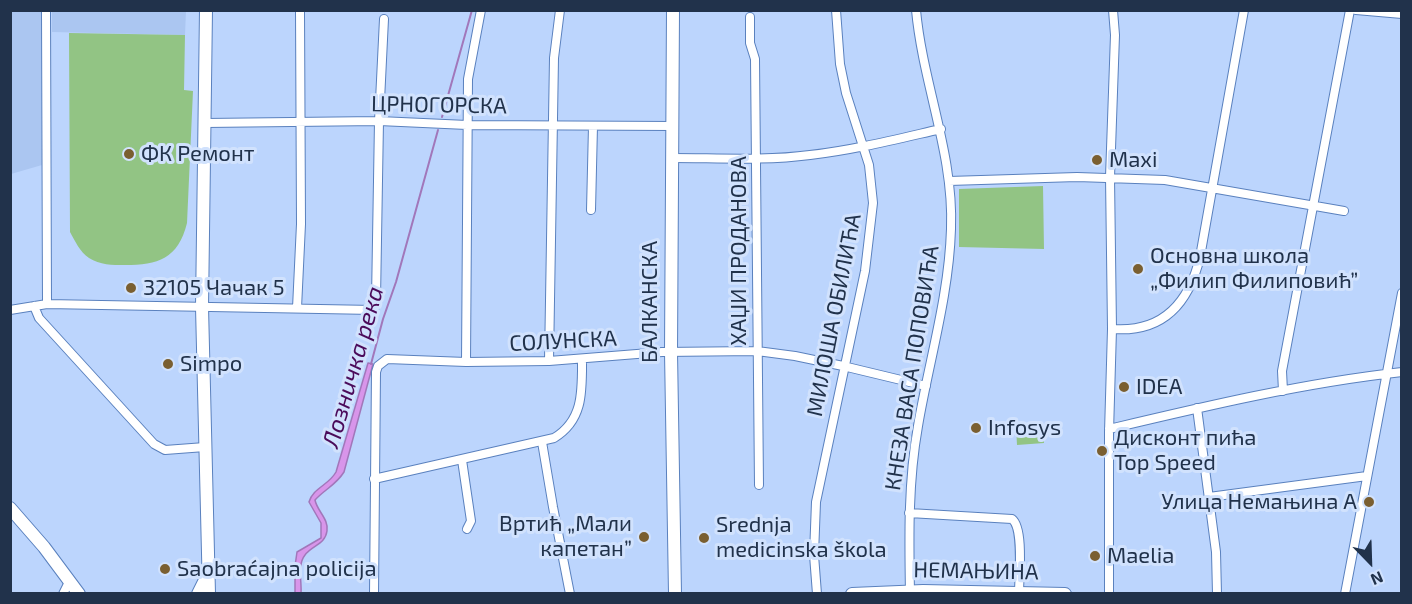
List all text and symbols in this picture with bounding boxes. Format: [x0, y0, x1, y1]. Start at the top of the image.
street label: ЦРНОГОРСКА [371, 91, 507, 119]
place label: ФК Ремонт [141, 141, 254, 167]
marker: ФК Ремонт [122, 147, 136, 161]
place label: Maxi [1109, 147, 1157, 173]
marker: Maxi [1090, 153, 1104, 167]
street label: ХАЏИ ПРОДАНОВА [726, 156, 752, 346]
street label: МИЛОША ОБИЛИЋА [801, 211, 867, 419]
street label: БАЛКАНСКА [637, 241, 663, 363]
place label: Основна школа „Филип Филиповић” [1150, 243, 1358, 294]
street label: КНЕЗА ВАСА ПОПОВИЋА [880, 244, 944, 492]
marker: Основна школа „Филип Филиповић” [1131, 262, 1145, 276]
place label: 32105 Чачак 5 [143, 275, 285, 301]
marker: 32105 Чачак 5 [124, 281, 138, 295]
water label: Лозничка река [316, 283, 390, 451]
street label: СОЛУНСКА [509, 325, 617, 357]
place label: Simpo [180, 351, 242, 377]
marker: Simpo [161, 357, 175, 371]
place label: IDEA [1136, 374, 1182, 400]
marker: IDEA [1117, 380, 1131, 394]
place label: Infosys [988, 415, 1061, 441]
marker: Infosys [969, 421, 983, 435]
place label: Дисконт пића Top Speed [1114, 425, 1256, 476]
marker: Дисконт пића Top Speed [1095, 444, 1109, 458]
place label: Улица Немањина А [1161, 489, 1357, 515]
marker: Улица Немањина А [1362, 495, 1376, 509]
place label: Вртић „Мали капетан” [499, 511, 632, 562]
place label: Srednja medicinska škola [716, 512, 887, 564]
marker: Вртић „Мали капетан” [637, 530, 651, 544]
marker: Srednja medicinska škola [697, 531, 711, 545]
north arrow [1340, 532, 1400, 592]
place label: Maelia [1107, 543, 1174, 569]
marker: Maelia [1088, 549, 1102, 563]
place label: Saobraćajna policija [177, 556, 376, 582]
street label: НЕМАЊИНА [913, 557, 1039, 585]
marker: Saobraćajna policija [158, 562, 172, 576]
text: N [1368, 568, 1386, 590]

